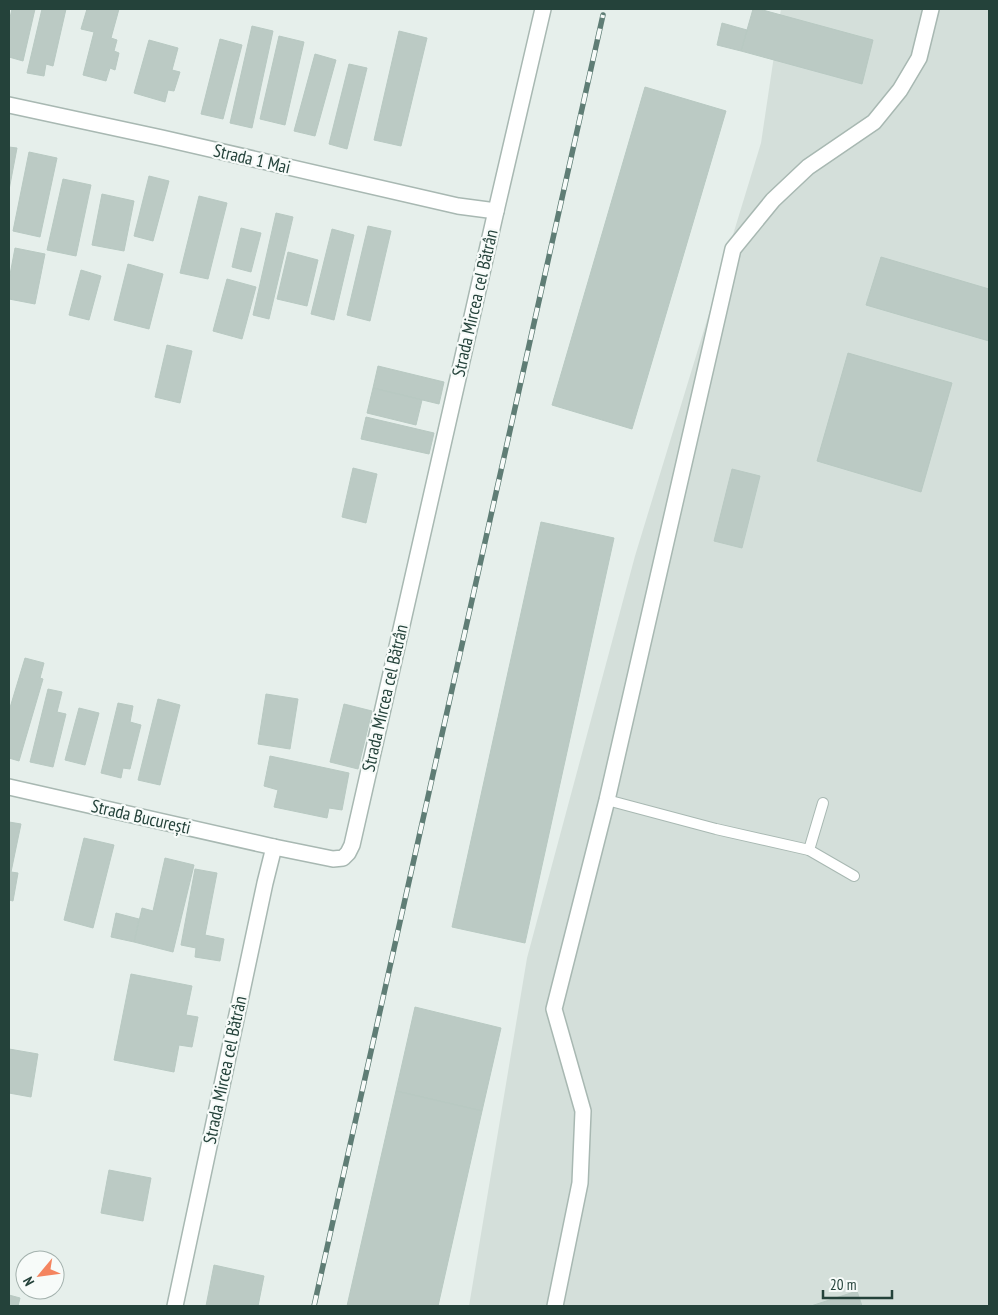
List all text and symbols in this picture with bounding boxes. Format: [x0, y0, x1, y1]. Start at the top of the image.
street label: Strada 1 Mai [211, 139, 293, 179]
street label: Strada Mircea cel Bătrân [446, 227, 503, 379]
street label: Strada Mircea cel Bătrân [356, 622, 413, 774]
street label: Strada București [89, 794, 193, 839]
street label: Strada Mircea cel Bătrân [198, 994, 251, 1146]
north arrow [15, 1250, 65, 1300]
scale bar [823, 1268, 892, 1300]
text: N [19, 1274, 38, 1289]
text: 20 m [830, 1275, 856, 1294]

